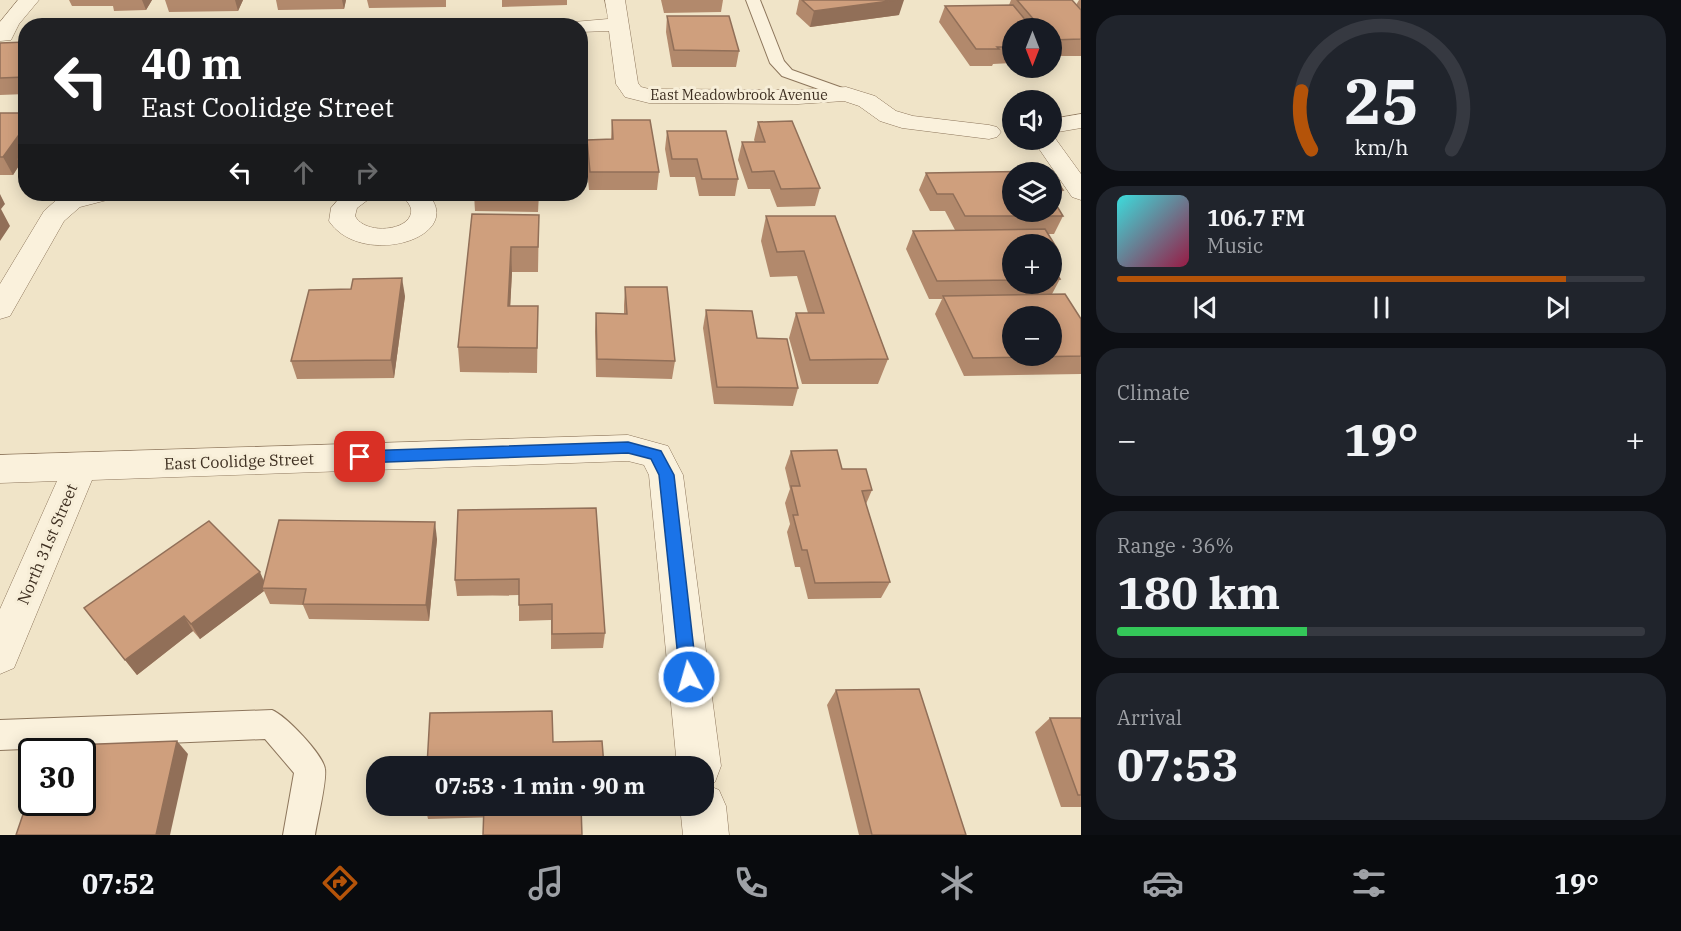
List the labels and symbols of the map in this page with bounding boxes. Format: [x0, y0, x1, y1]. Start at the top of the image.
north arrow [1002, 18, 1062, 78]
street label: East Meadowbrook Avenue [650, 86, 828, 104]
pin [334, 431, 385, 482]
street label: East Coolidge Street [164, 448, 315, 474]
street label: North 31st Street [13, 480, 82, 607]
position arrow [657, 645, 721, 709]
speed limit sign: 30 [18, 738, 96, 816]

